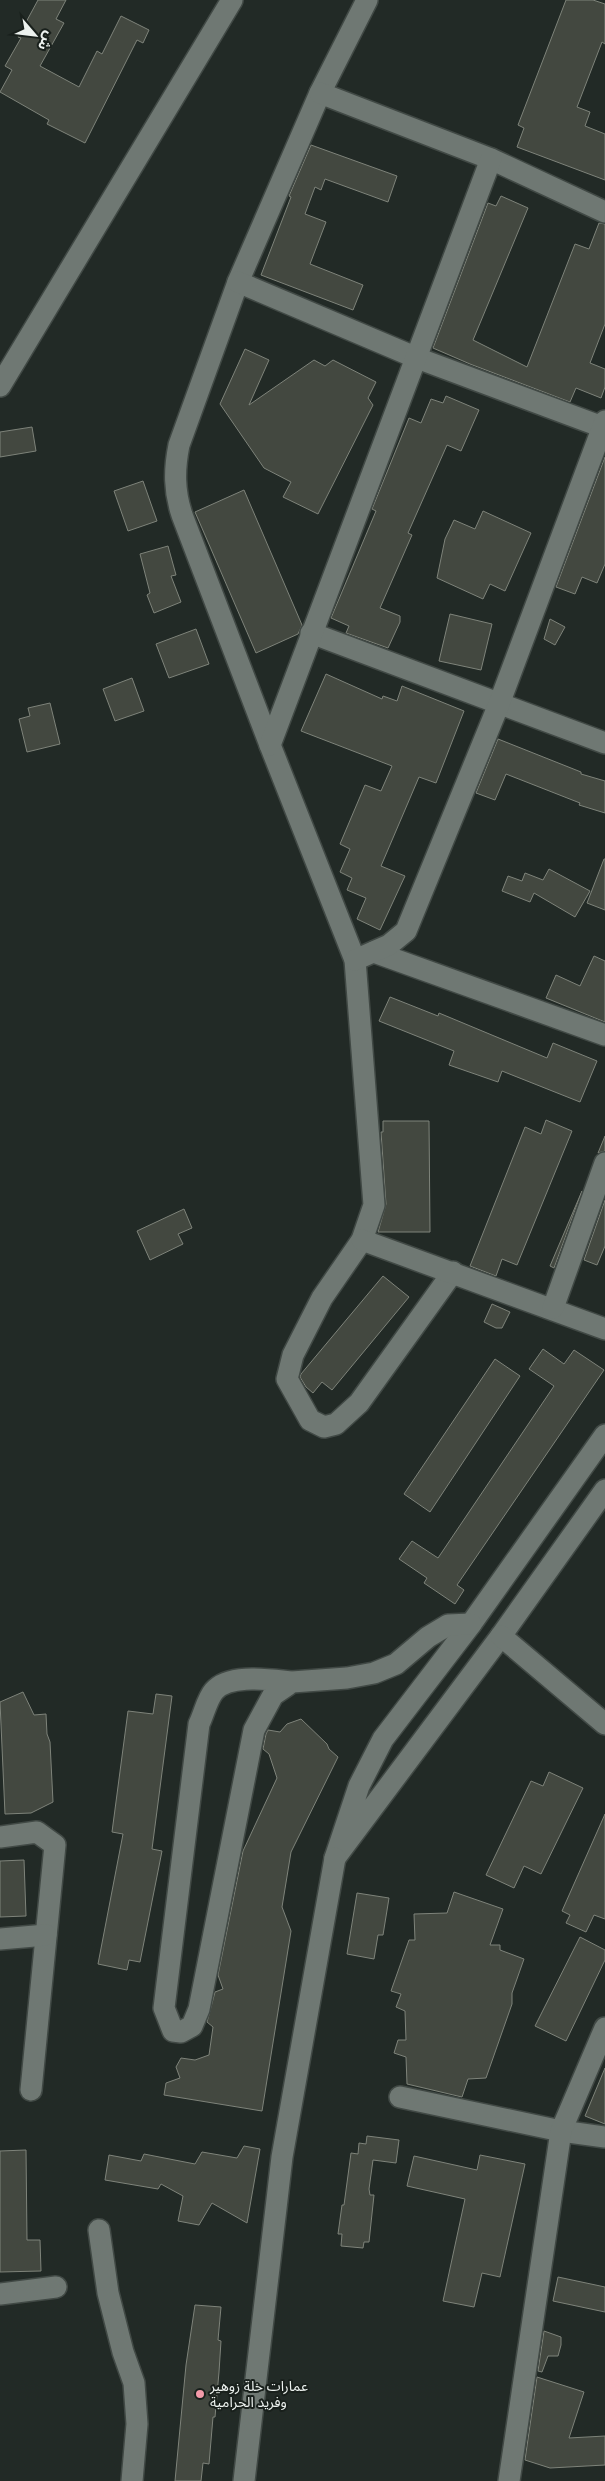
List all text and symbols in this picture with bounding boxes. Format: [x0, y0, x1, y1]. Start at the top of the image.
north arrow [10, 10, 60, 60]
text: ش [29, 26, 63, 56]
place label: عمارات خلة زوهير وفريد الحرامية [209, 2372, 308, 2417]
marker: عمارات خلة زوهير وفريد الحرامية [194, 2388, 206, 2400]

